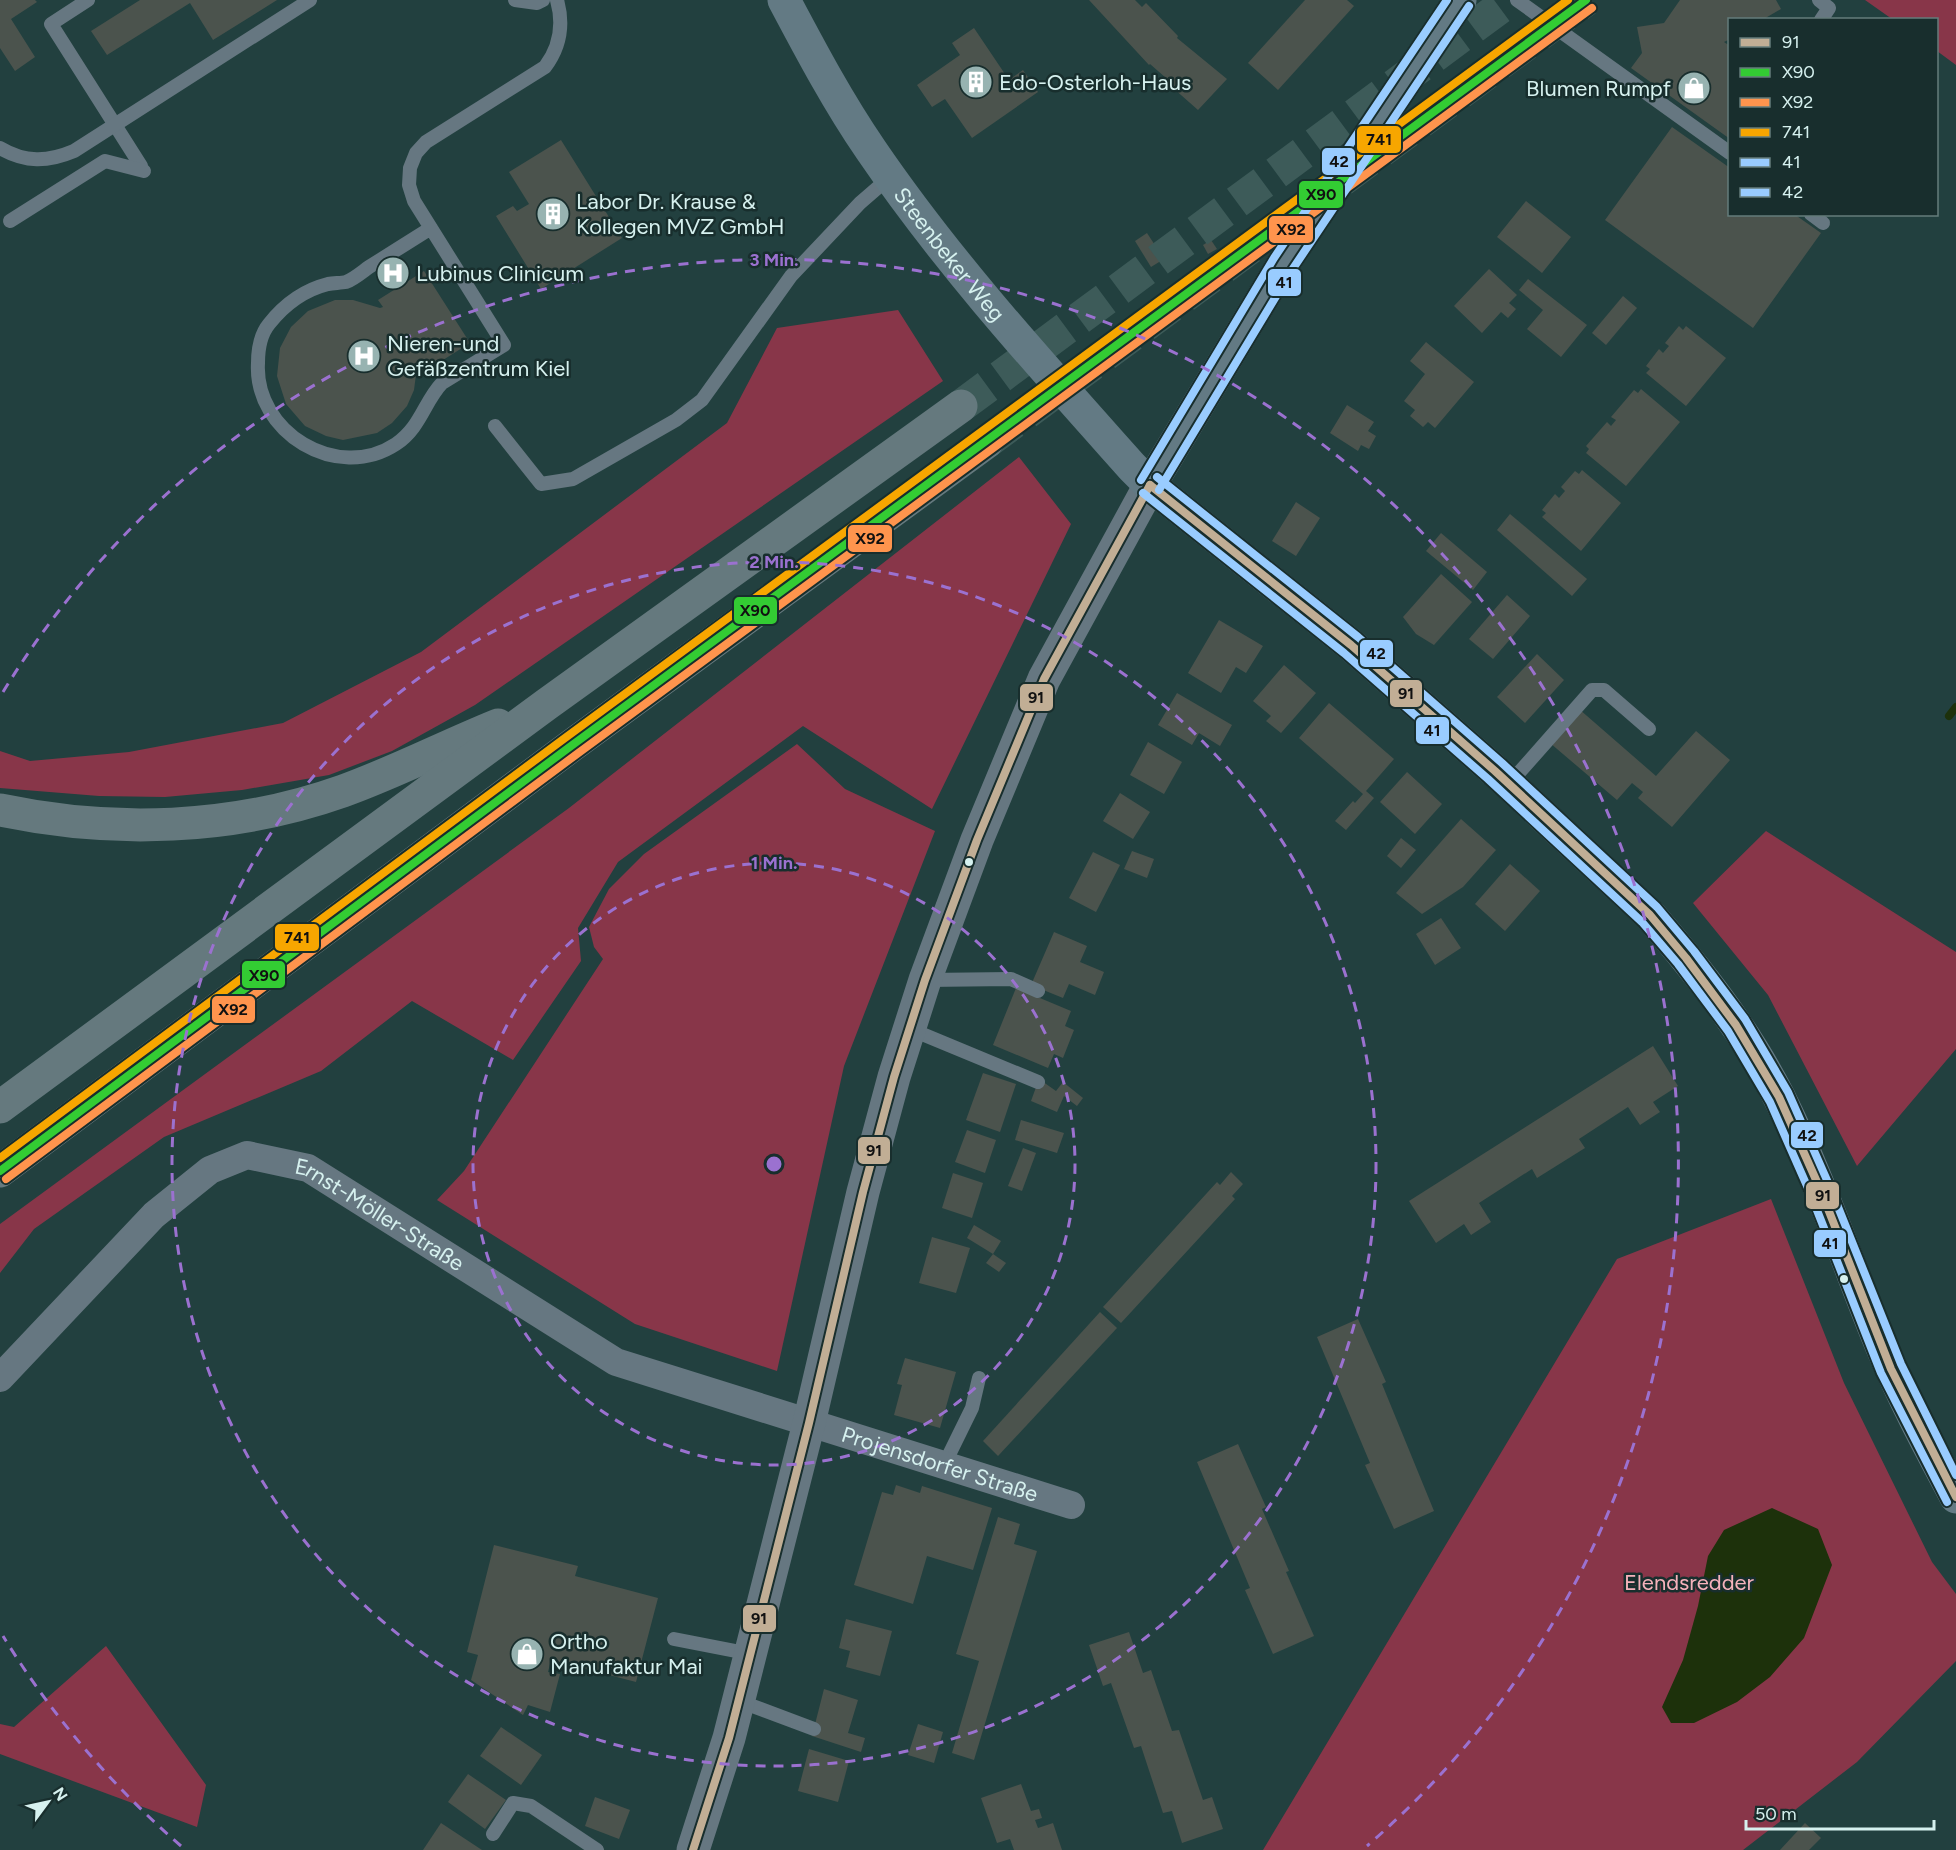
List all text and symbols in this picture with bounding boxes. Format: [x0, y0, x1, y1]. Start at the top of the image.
legend [1728, 18, 1938, 216]
text: 91 [1782, 31, 1800, 53]
text: X90 [1782, 61, 1815, 83]
building icon: Edo-Osterloh-Haus [958, 64, 994, 100]
place label: Edo-Osterloh-Haus [999, 69, 1191, 96]
shop icon: Blumen Rumpf [1676, 70, 1712, 106]
place label: Blumen Rumpf [1526, 75, 1672, 102]
text: X92 [1782, 91, 1813, 113]
text: 741 [1782, 121, 1810, 143]
line badge: 741 [1356, 125, 1402, 154]
text: 741 [1366, 130, 1392, 149]
line badge: 42 [1321, 147, 1356, 176]
text: 41 [1782, 151, 1801, 173]
text: 42 [1329, 152, 1349, 171]
line badge: X90 [1298, 180, 1344, 209]
text: 42 [1782, 181, 1803, 203]
street label: Steenbeker Weg [888, 182, 1011, 327]
text: X90 [1306, 185, 1336, 204]
place label: Labor Dr. Krause & Kollegen MVZ GmbH [576, 188, 785, 240]
building icon: Labor Dr. Krause & Kollegen MVZ GmbH [535, 196, 571, 232]
line badge: X92 [1268, 215, 1314, 244]
text: X92 [1276, 220, 1306, 239]
text: 3 Min. [749, 249, 799, 271]
hospital icon: Lubinus Clinicum [375, 255, 411, 291]
place label: Lubinus Clinicum [416, 260, 584, 287]
line badge: 41 [1267, 268, 1302, 297]
text: 41 [1276, 273, 1292, 292]
place label: Nieren-und Gefäßzentrum Kiel [387, 330, 570, 382]
hospital icon: Nieren-und Gefäßzentrum Kiel [346, 338, 382, 374]
line badge: X92 [847, 524, 893, 553]
text: X92 [855, 529, 885, 548]
text: 2 Min. [749, 551, 799, 573]
line badge: X90 [733, 596, 778, 625]
text: X90 [740, 601, 770, 620]
line badge: 42 [1359, 639, 1394, 668]
text: 42 [1366, 644, 1386, 663]
line badge: 91 [1389, 679, 1423, 708]
line badge: 91 [1019, 683, 1054, 712]
text: 91 [1398, 684, 1414, 703]
text: 91 [1028, 688, 1044, 707]
line badge: 41 [1415, 716, 1450, 745]
text: 41 [1424, 721, 1440, 740]
text: 1 Min. [751, 852, 797, 874]
unlabelled marker [963, 856, 975, 868]
line badge: 741 [274, 923, 320, 952]
text: 741 [284, 928, 310, 947]
line badge: X90 [241, 960, 286, 989]
text: X90 [249, 966, 279, 985]
line badge: X92 [211, 995, 256, 1024]
text: X92 [218, 1000, 248, 1019]
line badge: 42 [1790, 1121, 1824, 1149]
text: 42 [1797, 1126, 1817, 1145]
line badge: 91 [857, 1136, 891, 1165]
text: 91 [866, 1141, 882, 1160]
street label: Ernst-Möller-Straße [292, 1153, 469, 1277]
centre of rings [764, 1154, 784, 1174]
line badge: 91 [1805, 1181, 1840, 1210]
text: 91 [1815, 1186, 1831, 1205]
line badge: 41 [1813, 1229, 1847, 1258]
text: 41 [1822, 1234, 1838, 1253]
unlabelled marker [1838, 1273, 1850, 1285]
street label: Projensdorfer Straße [838, 1421, 1041, 1508]
park label: Elendsredder [1624, 1569, 1755, 1596]
line badge: 91 [742, 1604, 777, 1633]
text: 91 [751, 1609, 767, 1628]
place label: Ortho Manufaktur Mai [550, 1628, 703, 1680]
shop icon: Ortho Manufaktur Mai [509, 1636, 545, 1672]
north arrow [18, 1772, 78, 1832]
text: N [49, 1784, 71, 1804]
scale bar [1746, 1793, 1934, 1831]
text: 50 m [1755, 1803, 1797, 1825]

